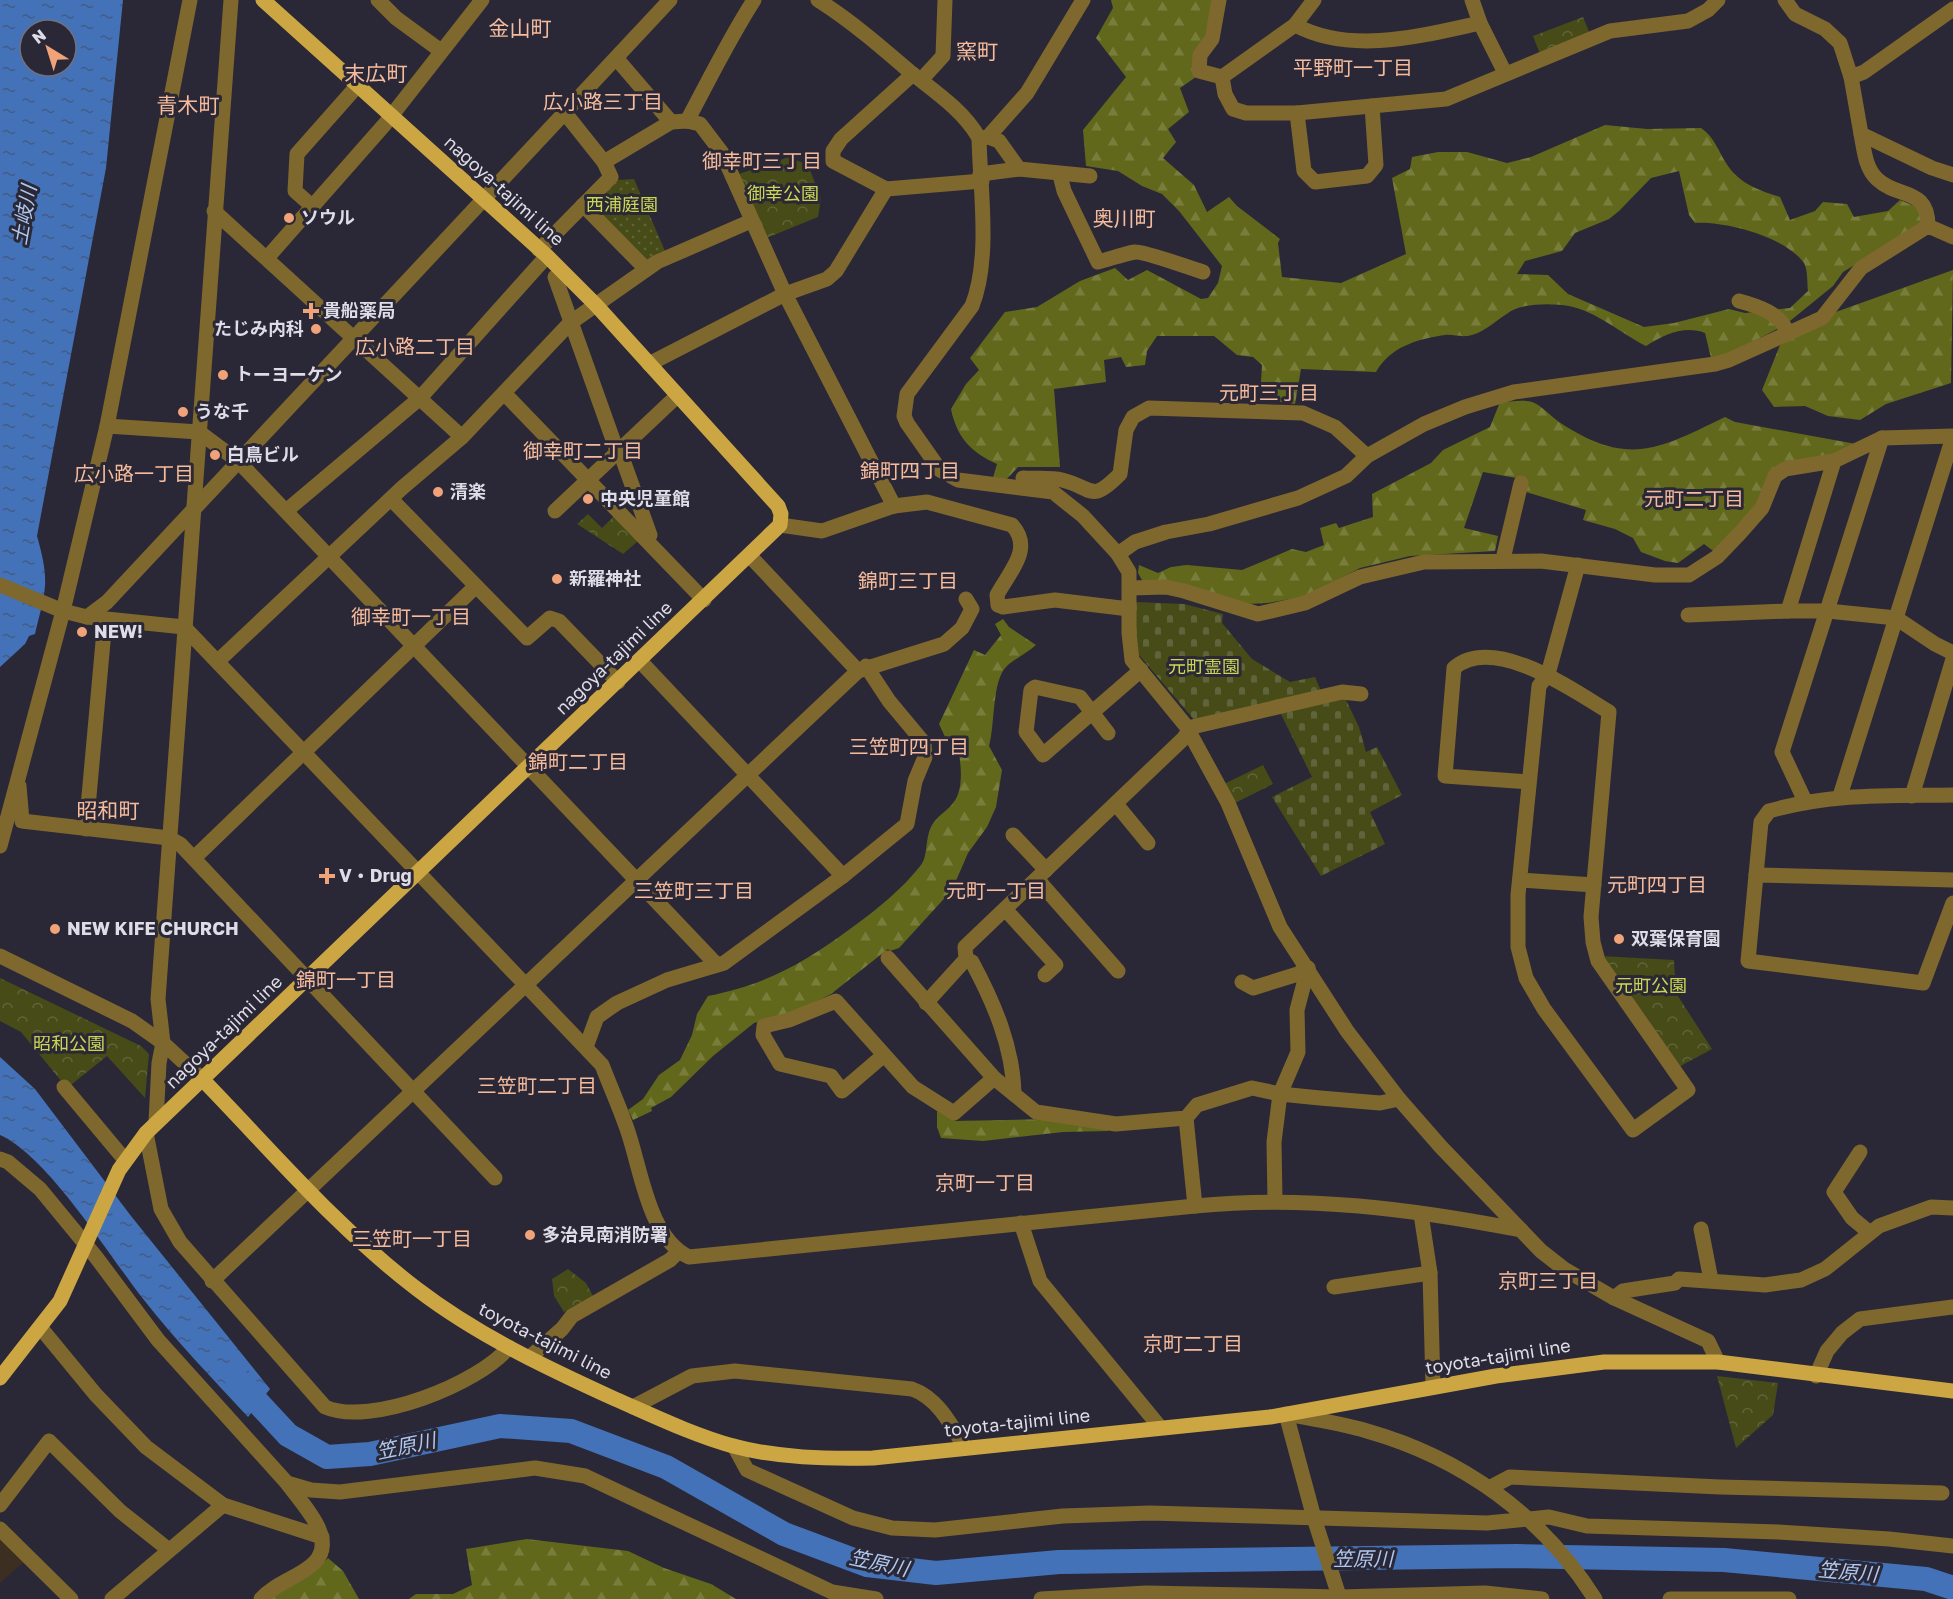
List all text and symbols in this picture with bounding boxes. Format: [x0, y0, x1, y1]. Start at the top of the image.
district label: 金山町 [489, 15, 552, 41]
north arrow [18, 18, 78, 78]
text: N [28, 25, 50, 48]
district label: 窯町 [956, 38, 998, 64]
district label: 平野町一丁目 [1293, 55, 1413, 79]
district label: 末広町 [345, 60, 408, 86]
district label: 広小路三丁目 [543, 89, 663, 113]
district label: 青木町 [157, 92, 220, 118]
street label: nagoya-tajimi line [440, 131, 569, 250]
district label: 御幸町三丁目 [702, 148, 822, 172]
water label: 土岐川 [6, 181, 40, 246]
park label: 御幸公園 [747, 182, 819, 204]
park label: 西浦庭園 [586, 193, 658, 215]
district label: 奥川町 [1093, 205, 1156, 231]
place label: ソウル [301, 206, 355, 228]
marker: ソウル [282, 211, 296, 225]
place label: 貴船薬局 [323, 299, 395, 321]
marker: 貴船薬局 [304, 304, 318, 318]
place label: たじみ内科 [214, 317, 304, 339]
marker: たじみ内科 [309, 322, 323, 336]
district label: 広小路二丁目 [355, 334, 475, 358]
place label: トーヨーケン [235, 363, 342, 385]
marker: トーヨーケン [216, 368, 230, 382]
district label: 元町三丁目 [1219, 380, 1319, 404]
place label: うな千 [195, 400, 249, 422]
marker: うな千 [176, 405, 190, 419]
district label: 御幸町二丁目 [523, 438, 643, 462]
place label: 白鳥ビル [227, 443, 299, 465]
marker: 白鳥ビル [208, 448, 222, 462]
district label: 錦町四丁目 [860, 458, 960, 482]
district label: 広小路一丁目 [74, 461, 194, 485]
place label: 清楽 [450, 480, 486, 502]
marker: 清楽 [431, 485, 445, 499]
district label: 元町二丁目 [1644, 486, 1744, 510]
place label: 中央児童館 [600, 487, 690, 509]
marker: 中央児童館 [581, 492, 595, 506]
place label: 新羅神社 [569, 567, 641, 589]
district label: 錦町三丁目 [858, 568, 958, 592]
marker: 新羅神社 [550, 572, 564, 586]
street label: nagoya-tajimi line [550, 596, 676, 719]
district label: 御幸町一丁目 [351, 604, 471, 628]
place label: NEW! [94, 620, 143, 642]
marker: NEW! [75, 625, 89, 639]
park label: 元町霊園 [1168, 655, 1240, 677]
district label: 三笠町四丁目 [849, 734, 969, 758]
district label: 錦町二丁目 [528, 749, 628, 773]
district label: 昭和町 [77, 797, 140, 823]
place label: V・Drug [339, 864, 411, 886]
marker: V・Drug [320, 869, 334, 883]
district label: 元町四丁目 [1607, 872, 1707, 896]
district label: 三笠町三丁目 [634, 878, 754, 902]
district label: 元町一丁目 [946, 878, 1046, 902]
place label: NEW KIFE CHURCH [67, 917, 239, 939]
marker: NEW KIFE CHURCH [48, 922, 62, 936]
place label: 双葉保育園 [1631, 927, 1721, 949]
marker: 双葉保育園 [1612, 932, 1626, 946]
district label: 錦町一丁目 [296, 967, 396, 991]
street label: nagoya-tajimi line [160, 970, 286, 1093]
park label: 元町公園 [1615, 974, 1687, 996]
park label: 昭和公園 [33, 1032, 105, 1054]
district label: 三笠町二丁目 [477, 1073, 597, 1097]
district label: 京町一丁目 [935, 1170, 1035, 1194]
place label: 多治見南消防署 [542, 1223, 668, 1245]
district label: 三笠町一丁目 [352, 1226, 472, 1250]
marker: 多治見南消防署 [523, 1228, 537, 1242]
district label: 京町三丁目 [1498, 1268, 1598, 1292]
street label: toyota-tajimi line [475, 1297, 616, 1383]
district label: 京町二丁目 [1143, 1331, 1243, 1355]
street label: toyota-tajimi line [1424, 1334, 1572, 1378]
street label: toyota-tajimi line [943, 1403, 1091, 1441]
water label: 笠原川 [374, 1427, 440, 1463]
water label: 笠原川 [847, 1544, 913, 1580]
water label: 笠原川 [1333, 1546, 1395, 1570]
water label: 笠原川 [1817, 1556, 1881, 1586]

